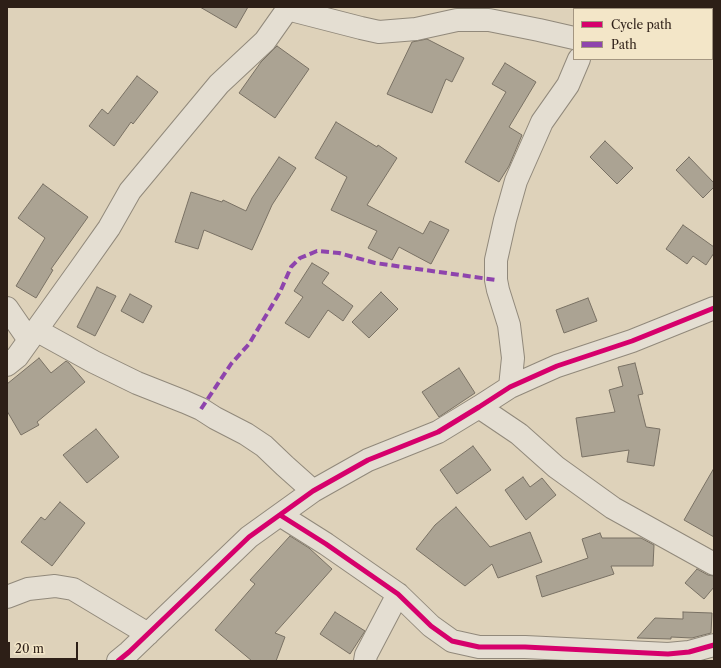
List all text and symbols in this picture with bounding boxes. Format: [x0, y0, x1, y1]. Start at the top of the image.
legend [573, 8, 713, 60]
text: Cycle path [611, 17, 672, 32]
text: Path [611, 37, 637, 52]
scale bar [10, 634, 80, 660]
text: 20 m [15, 641, 44, 656]

